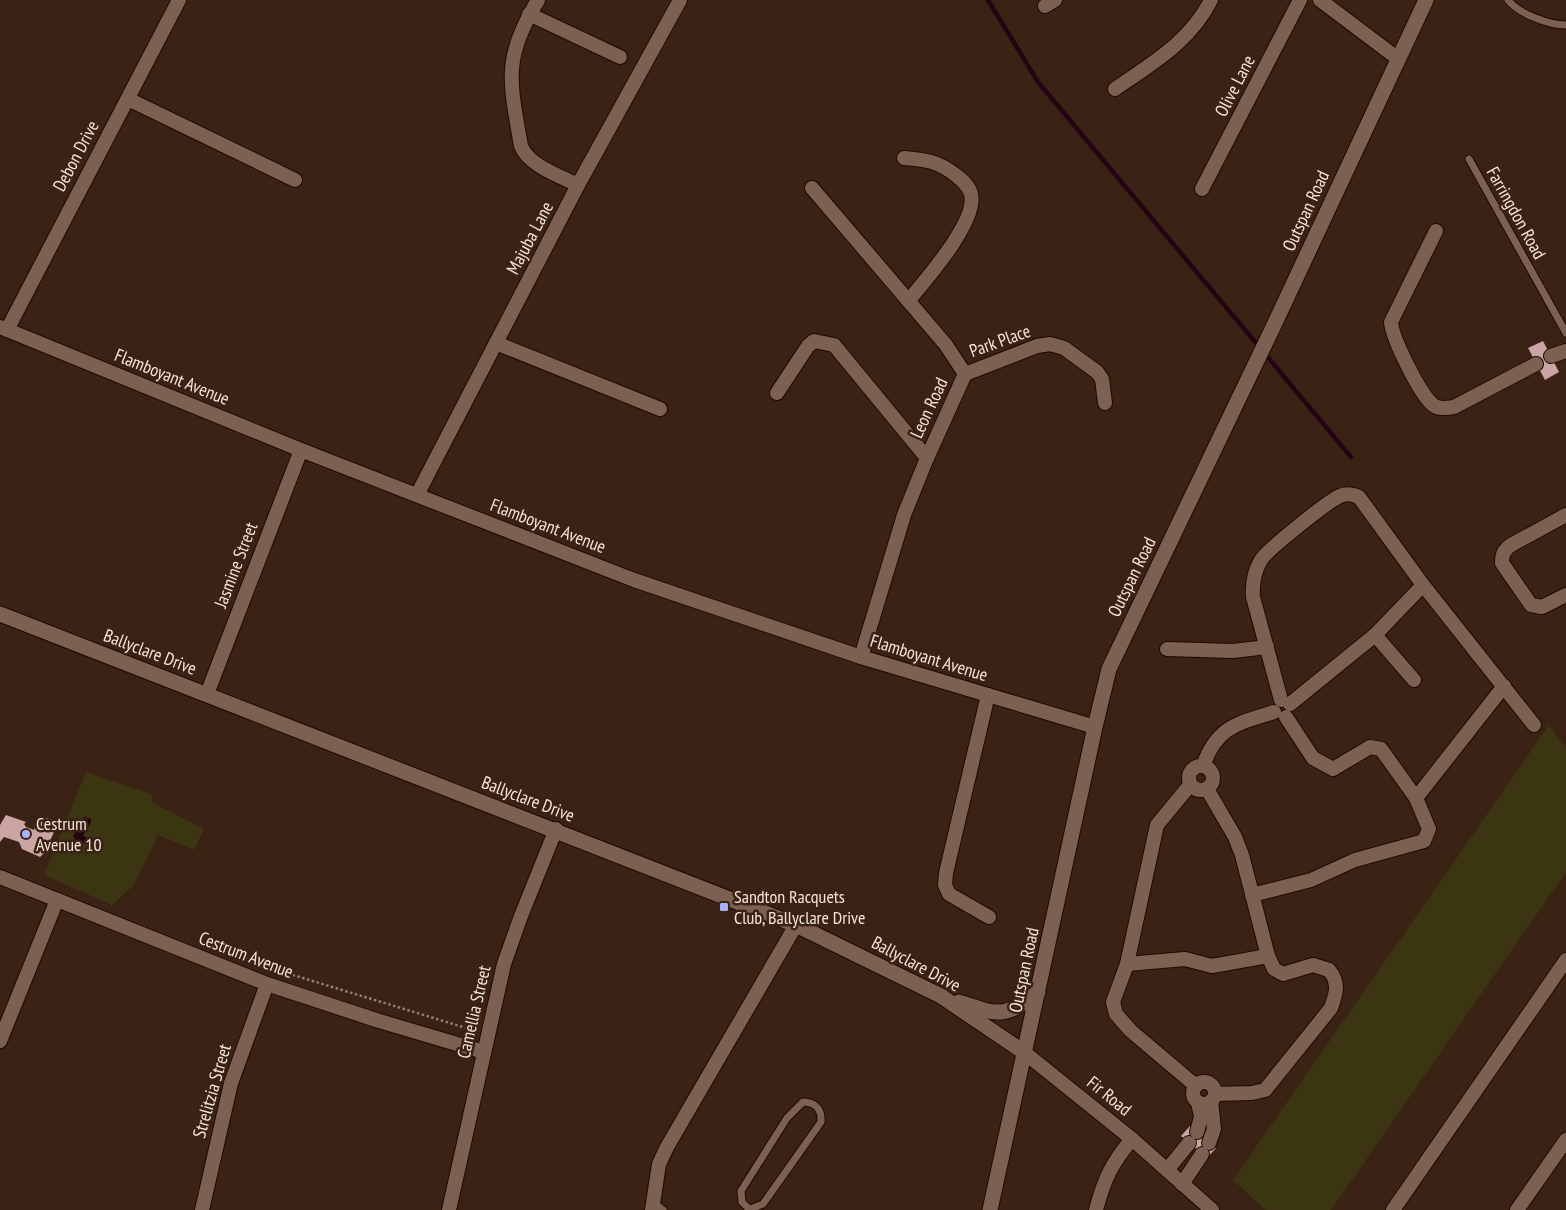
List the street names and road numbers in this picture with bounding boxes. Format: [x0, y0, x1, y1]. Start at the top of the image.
street label: Olive Lane [1209, 51, 1260, 120]
street label: Debon Drive [47, 116, 104, 195]
street label: Farringdon Road [1482, 163, 1551, 263]
street label: Outspan Road [1277, 167, 1334, 255]
street label: Majuba Lane [501, 198, 558, 278]
street label: Park Place [966, 319, 1033, 362]
street label: Flamboyant Avenue [111, 343, 233, 410]
street label: Leon Road [905, 374, 953, 442]
street label: Flamboyant Avenue [487, 493, 609, 558]
street label: Jasmine Street [208, 519, 262, 612]
street label: Outspan Road [1102, 533, 1161, 621]
street label: Ballyclare Drive [101, 623, 200, 680]
street label: Flamboyant Avenue [868, 629, 991, 686]
street label: Ballyclare Drive [479, 770, 578, 827]
street label: Outspan Road [1003, 925, 1044, 1014]
street label: Cestrum Avenue [196, 926, 297, 983]
street label: Ballyclare Drive [868, 931, 965, 997]
street label: Camellia Street [452, 963, 495, 1061]
street label: Strelitzia Street [187, 1041, 236, 1141]
street label: Fir Road [1082, 1071, 1136, 1121]

